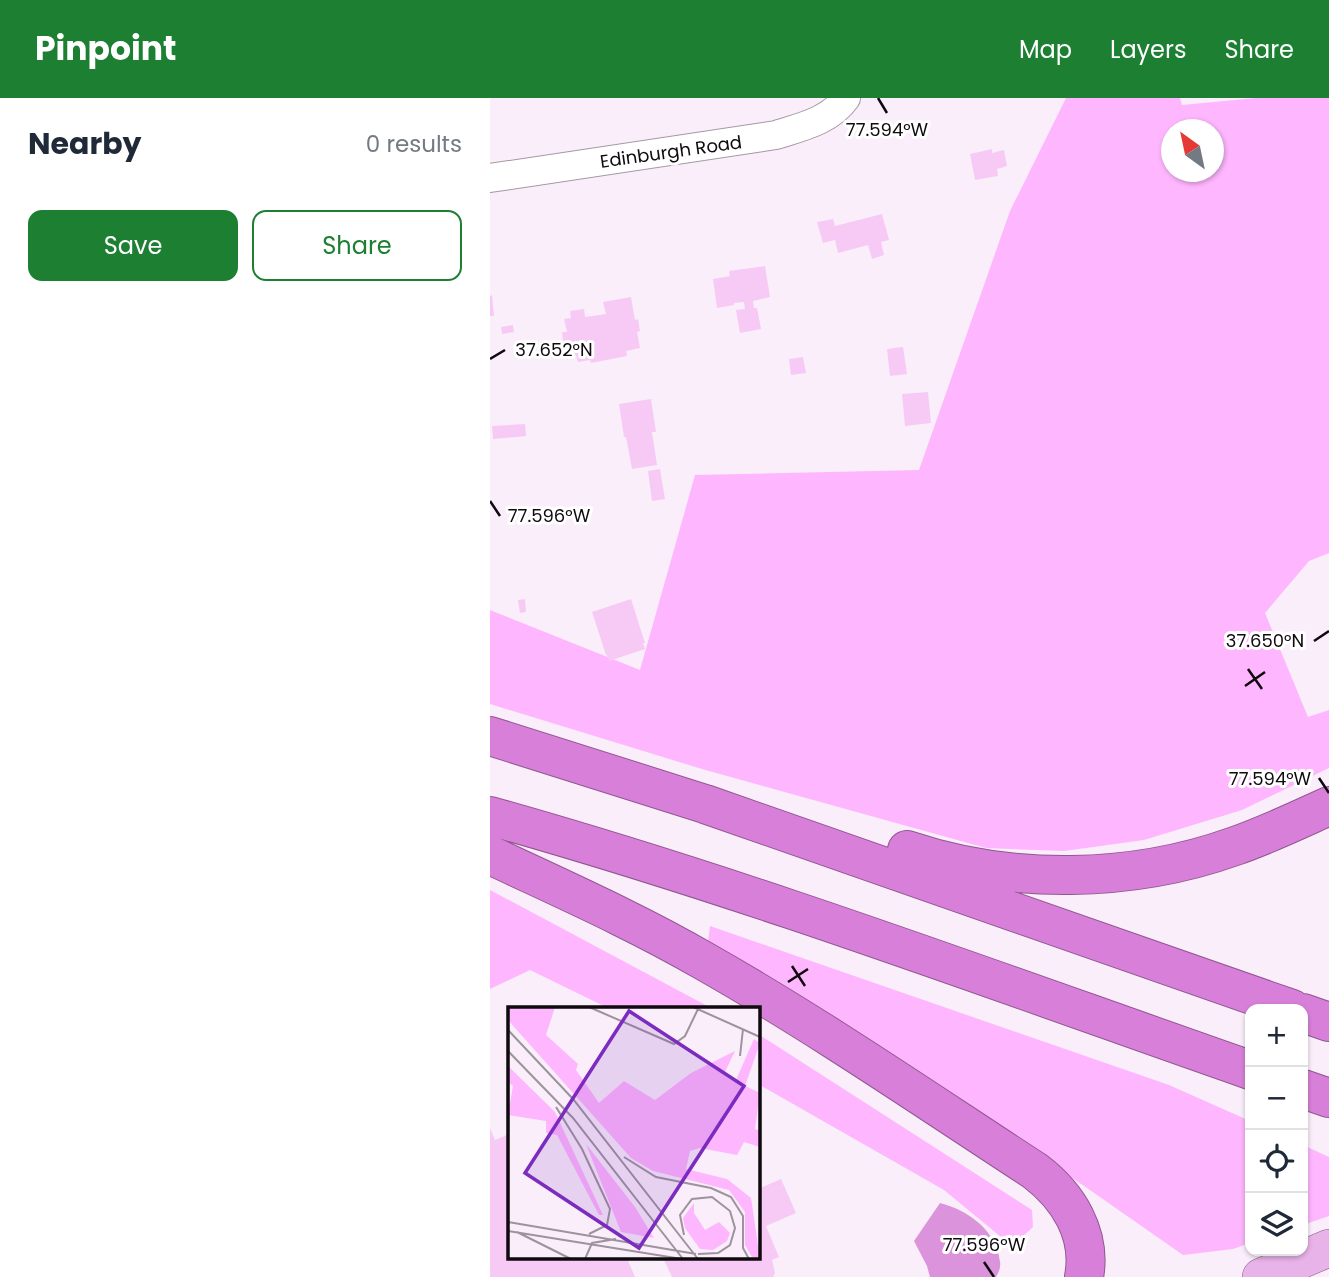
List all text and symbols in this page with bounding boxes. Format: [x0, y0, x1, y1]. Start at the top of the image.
text: Pinpoint [35, 25, 176, 72]
text: Map [1019, 33, 1072, 66]
text: Layers [1110, 33, 1186, 66]
text: Share [1224, 33, 1294, 66]
text: 77.594°W [846, 117, 929, 142]
north arrow [1161, 119, 1224, 182]
text: Nearby [28, 122, 142, 165]
text: 0 results [366, 128, 462, 160]
street label: Edinburgh Road [598, 129, 743, 174]
button: Save [28, 210, 238, 281]
button: Share [252, 210, 462, 281]
text: 37.652°N [515, 337, 593, 362]
text: 77.596°W [508, 503, 591, 528]
text: 37.650°N [1226, 628, 1304, 653]
text: 77.594°W [1229, 766, 1312, 791]
map controls [1245, 1004, 1308, 1256]
button: + [1245, 1004, 1308, 1067]
inset map [508, 1007, 760, 1260]
button: − [1245, 1067, 1308, 1130]
button: locate [1245, 1130, 1308, 1193]
button: layers [1245, 1193, 1308, 1256]
text: 77.596°W [943, 1232, 1026, 1257]

